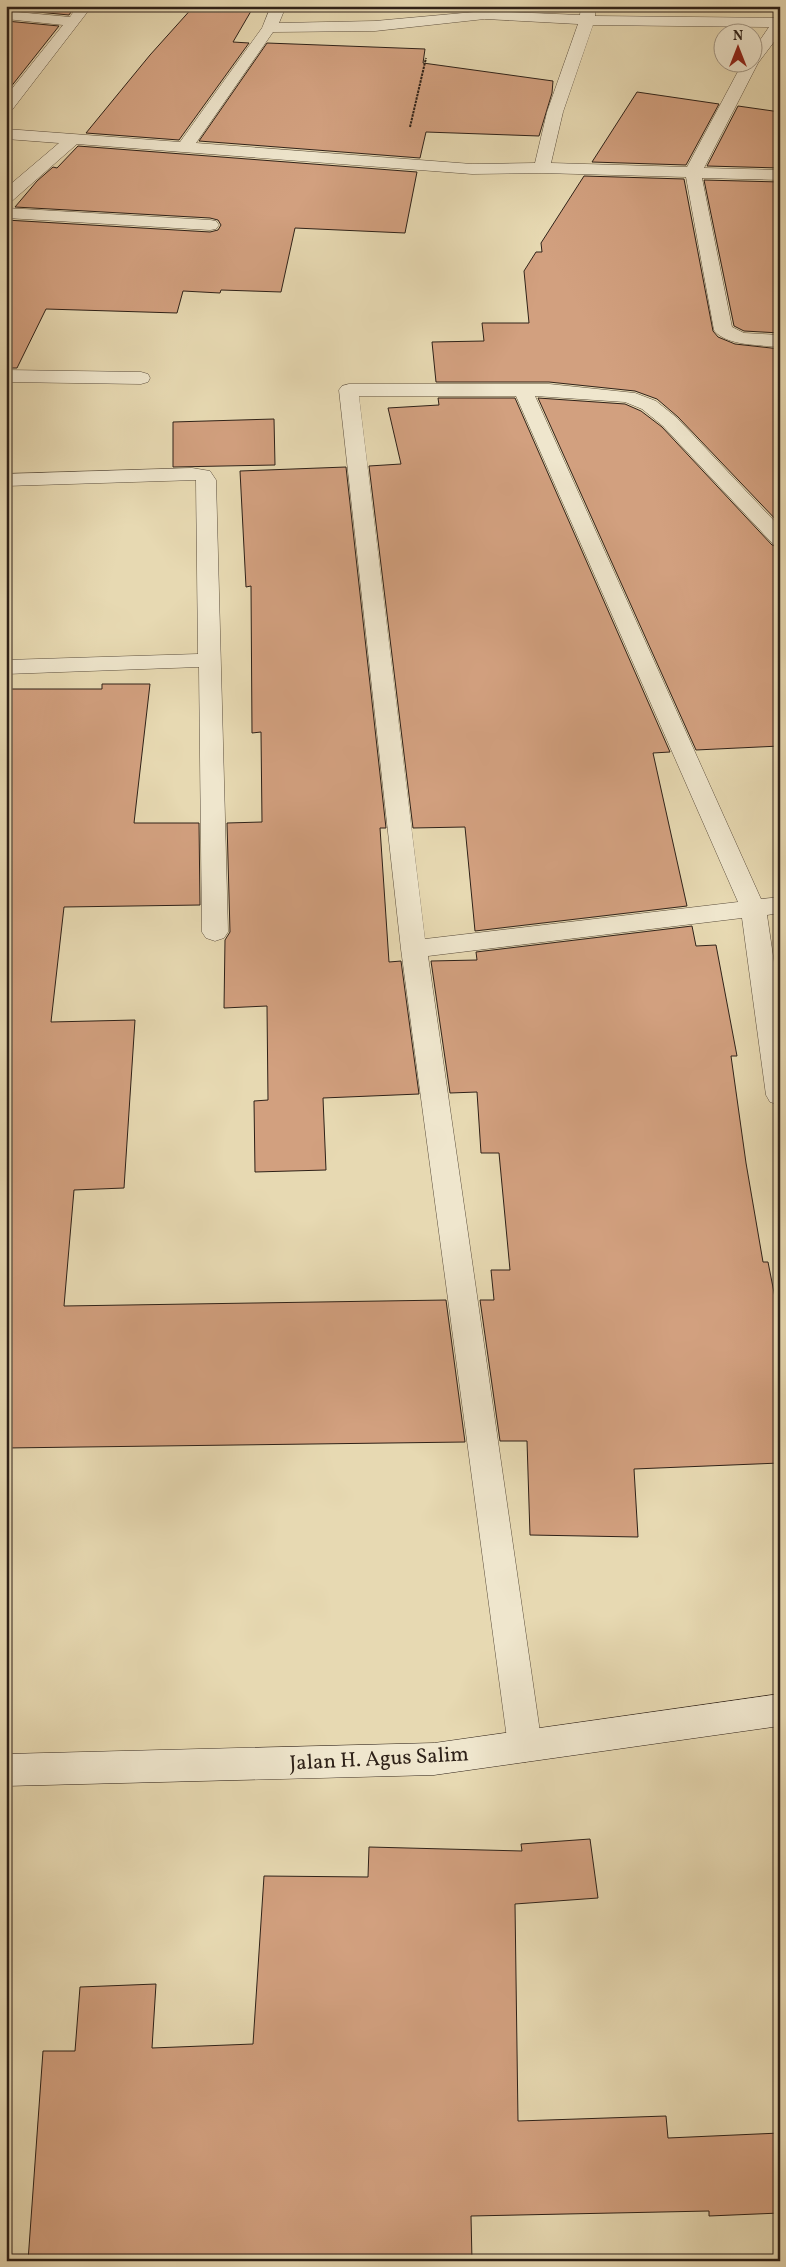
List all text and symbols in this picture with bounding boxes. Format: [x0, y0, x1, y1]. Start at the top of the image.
north arrow [714, 22, 764, 72]
text: N [733, 27, 743, 46]
street label: Jalan H. Agus Salim [289, 1740, 470, 1779]

